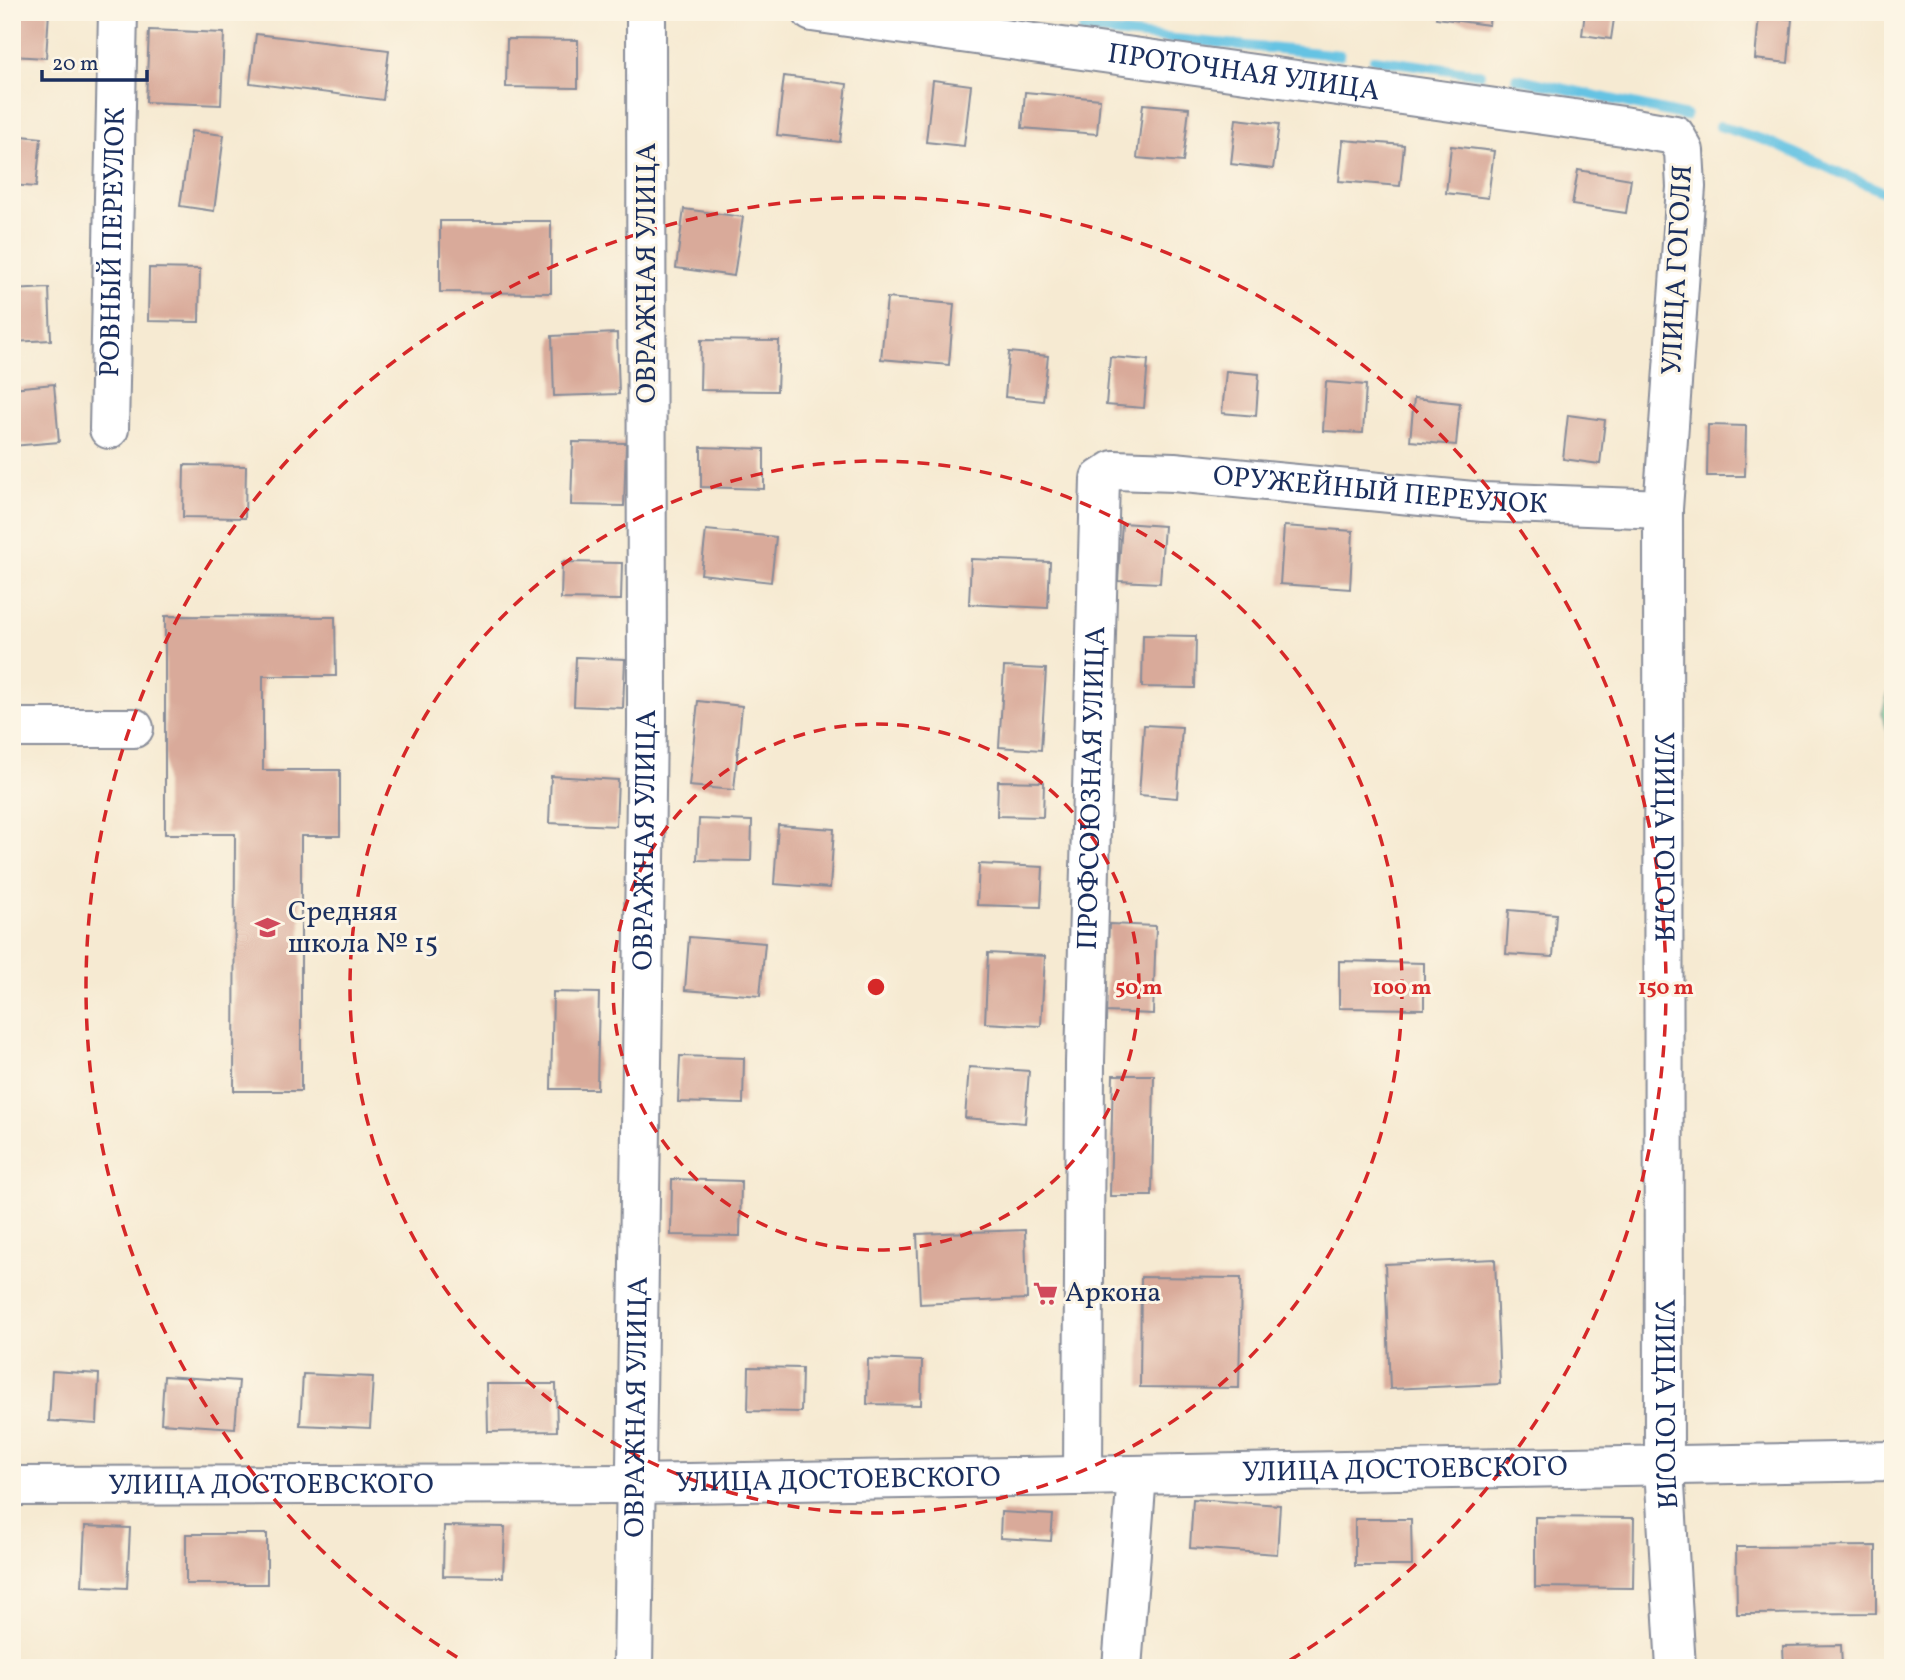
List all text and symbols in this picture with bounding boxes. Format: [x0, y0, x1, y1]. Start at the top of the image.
street label: ПРОТОЧНАЯ УЛИЦА [1105, 34, 1383, 111]
scale bar [42, 38, 147, 82]
text: 20 m [52, 50, 98, 79]
street label: РОВНЫЙ ПЕРЕУЛОК [91, 107, 135, 377]
street label: ОВРАЖНАЯ УЛИЦА [628, 142, 667, 404]
street label: УЛИЦА ГОГОЛЯ [1653, 164, 1703, 376]
street label: ОРУЖЕЙНЫЙ ПЕРЕУЛОК [1211, 456, 1548, 524]
street label: ПРОФСОЮЗНАЯ УЛИЦА [1068, 625, 1116, 951]
street label: ОВРАЖНАЯ УЛИЦА [624, 709, 667, 971]
street label: УЛИЦА ГОГОЛЯ [1644, 732, 1683, 942]
place label: Средняя школа № 15 [288, 893, 438, 964]
school or university icon: Средняя школа № 15 [254, 914, 282, 942]
text: 50 m [1115, 974, 1163, 1003]
text: 100 m [1372, 974, 1432, 1003]
text: 150 m [1638, 974, 1694, 1003]
centre of rings [864, 975, 888, 999]
place label: Аркона [1065, 1274, 1161, 1313]
street label: ОВРАЖНАЯ УЛИЦА [615, 1276, 658, 1538]
supermarket icon: Аркона [1031, 1279, 1059, 1307]
street label: УЛИЦА ГОГОЛЯ [1644, 1299, 1686, 1510]
street label: УЛИЦА ДОСТОЕВСКОГО [1242, 1447, 1568, 1492]
street label: УЛИЦА ДОСТОЕВСКОГО [675, 1458, 1001, 1503]
street label: УЛИЦА ДОСТОЕВСКОГО [108, 1465, 434, 1505]

